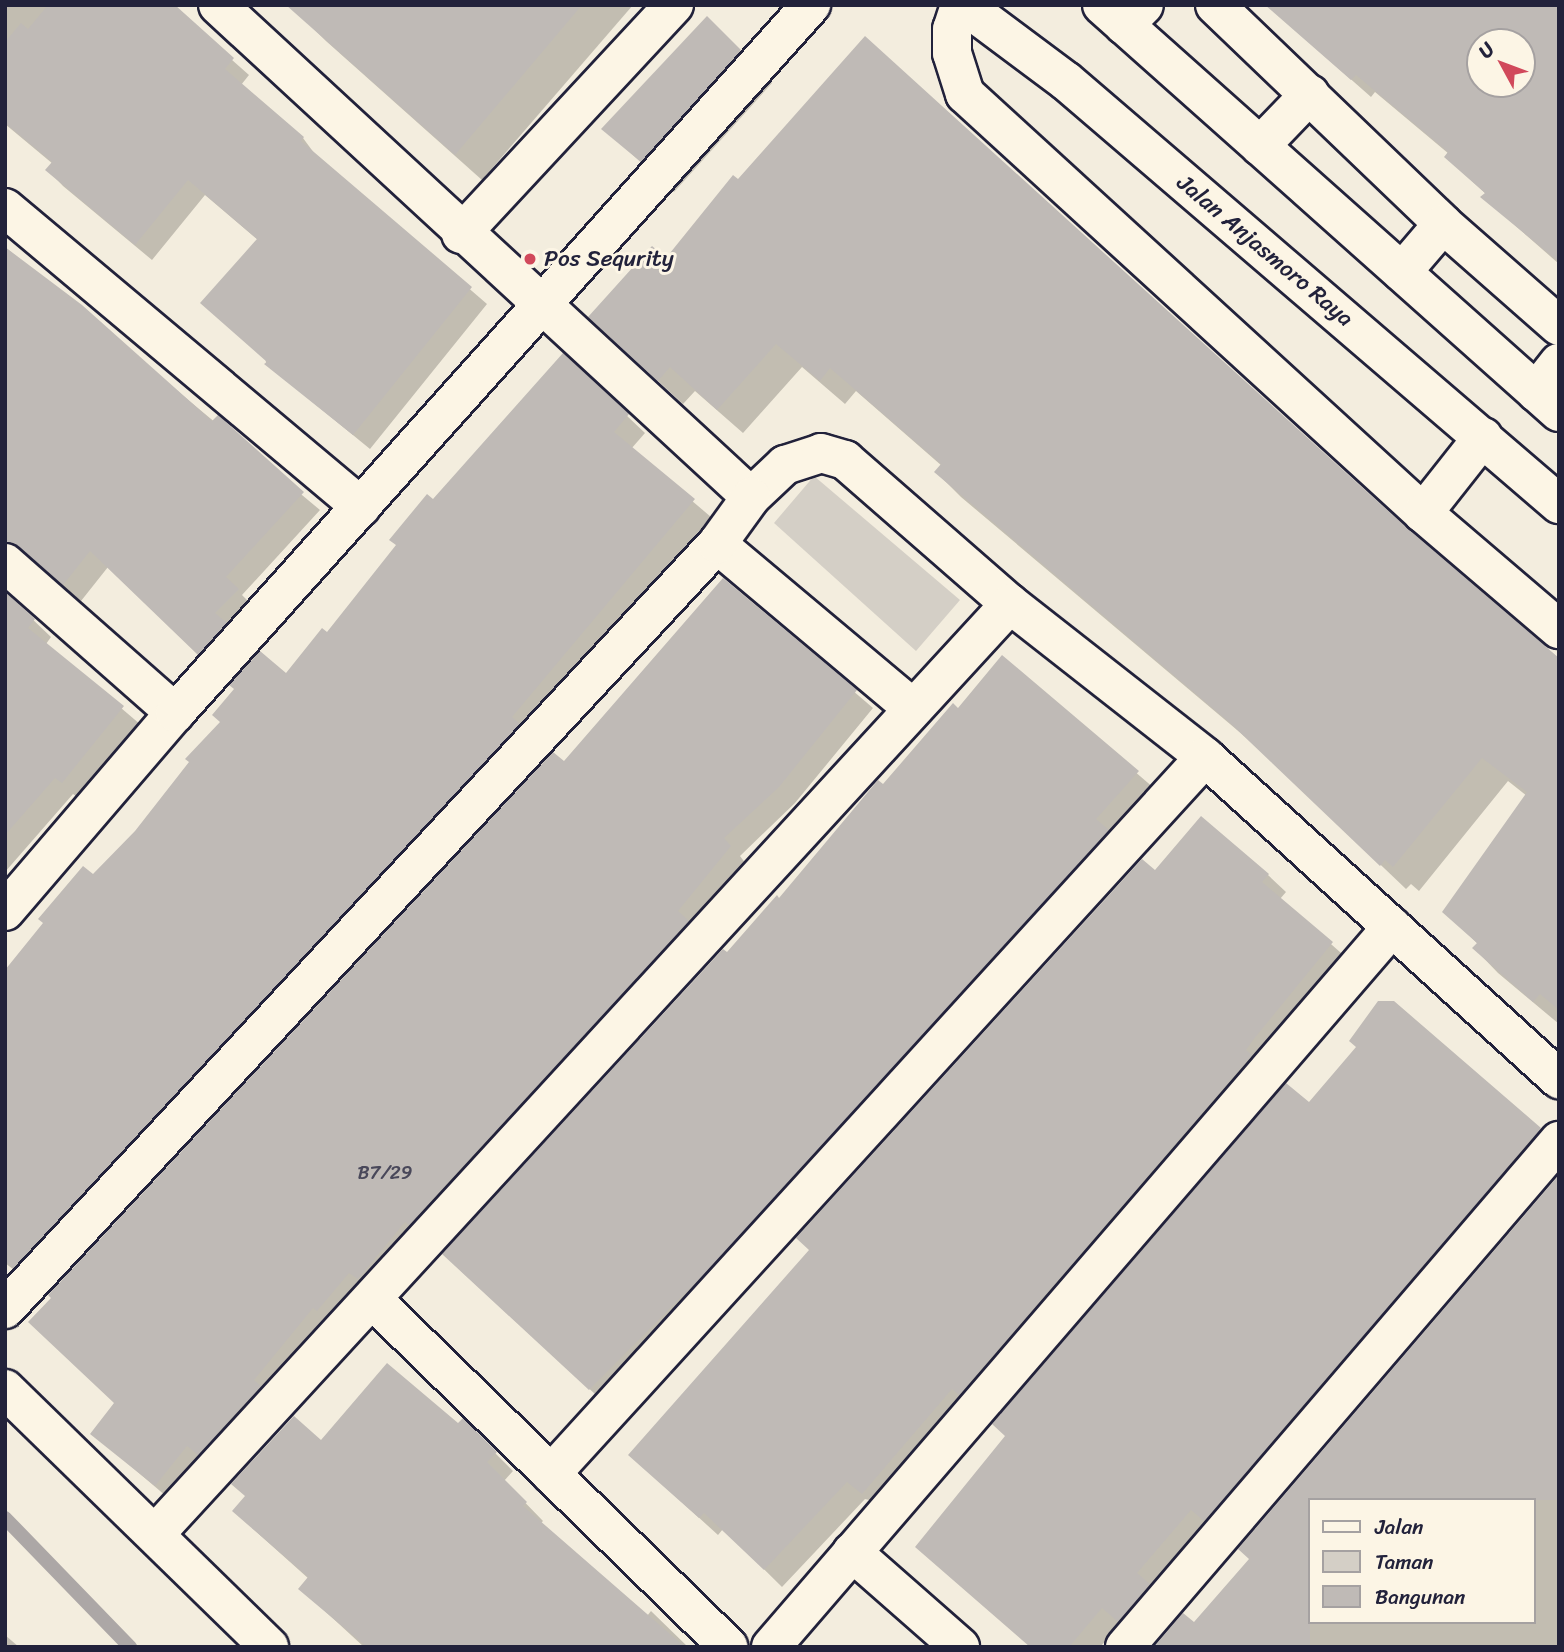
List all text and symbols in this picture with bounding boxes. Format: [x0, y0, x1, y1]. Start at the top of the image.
north arrow [1466, 28, 1536, 98]
text: U [1470, 35, 1503, 66]
street label: Jalan Anjasmoro Raya [1172, 170, 1358, 332]
place label: Pos Sequrity [544, 245, 673, 273]
marker: Pos Sequrity [522, 251, 538, 267]
house number: B7/29 [358, 1162, 412, 1184]
legend [1308, 1498, 1536, 1624]
text: Jalan [1375, 1508, 1423, 1546]
text: Taman [1375, 1543, 1433, 1581]
text: Bangunan [1375, 1578, 1465, 1616]

